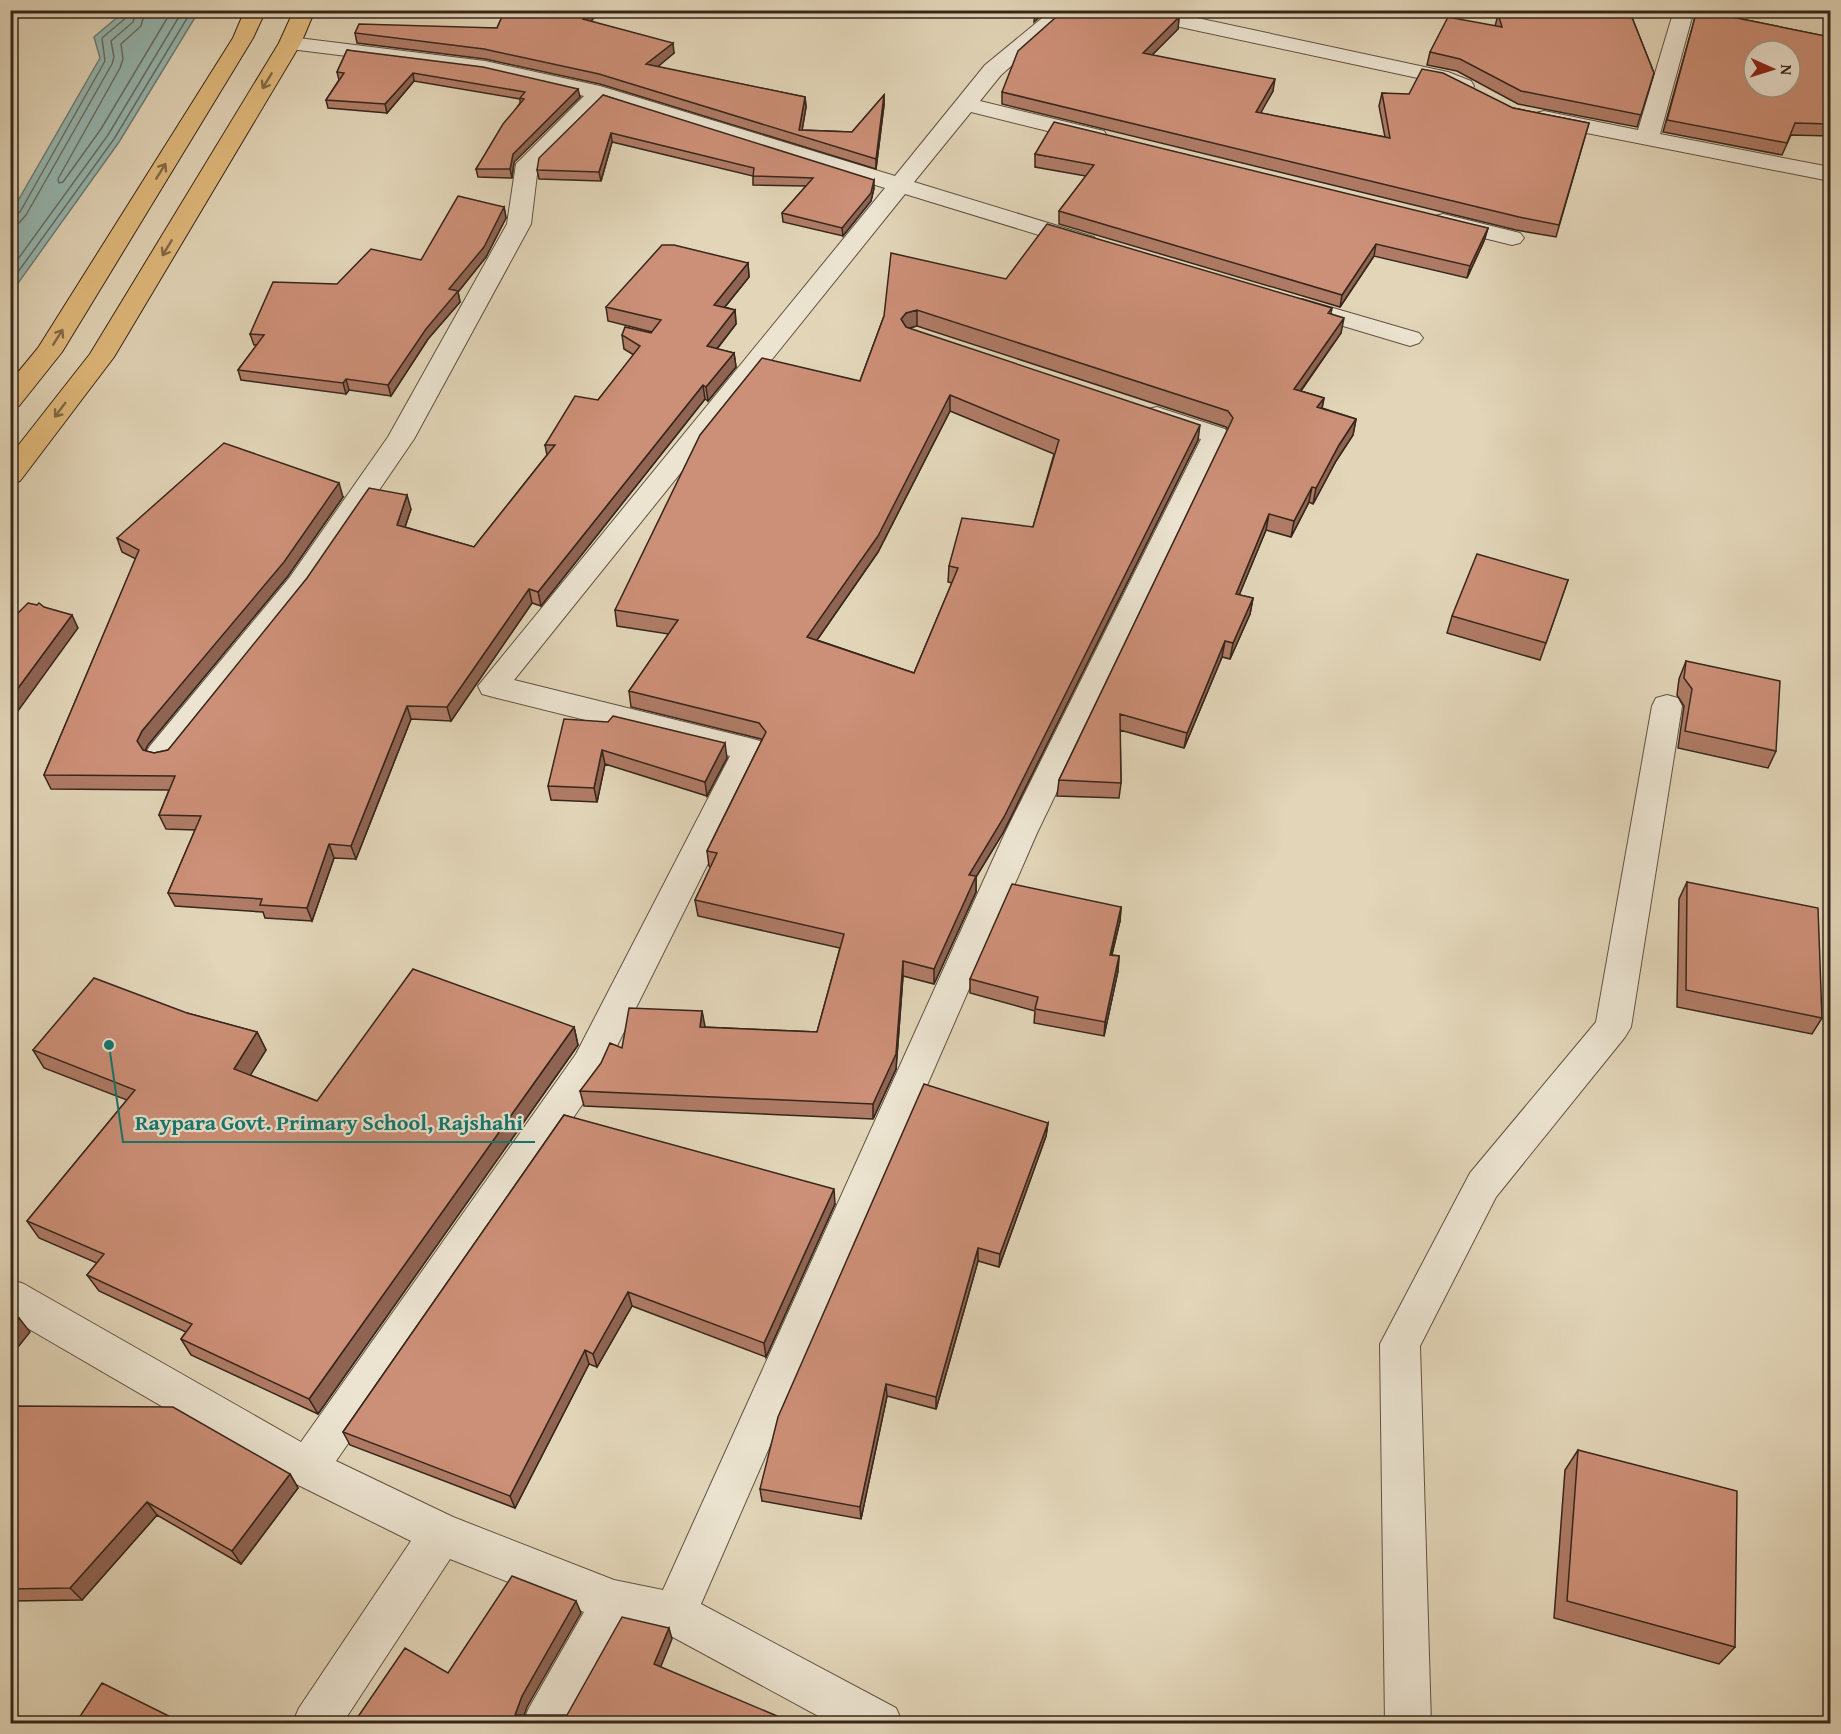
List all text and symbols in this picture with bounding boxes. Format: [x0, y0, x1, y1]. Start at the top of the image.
north arrow [1742, 39, 1802, 99]
text: N [1775, 64, 1799, 76]
one-way arrow [261, 72, 273, 89]
one-way arrow [155, 163, 167, 180]
one-way arrow [160, 239, 172, 256]
one-way arrow [53, 329, 65, 346]
one-way arrow [53, 402, 66, 418]
callout: Raypara Govt. Primary School, Rajshahi [123, 1102, 535, 1142]
text: Raypara Govt. Primary School, Rajshahi [135, 1106, 523, 1138]

